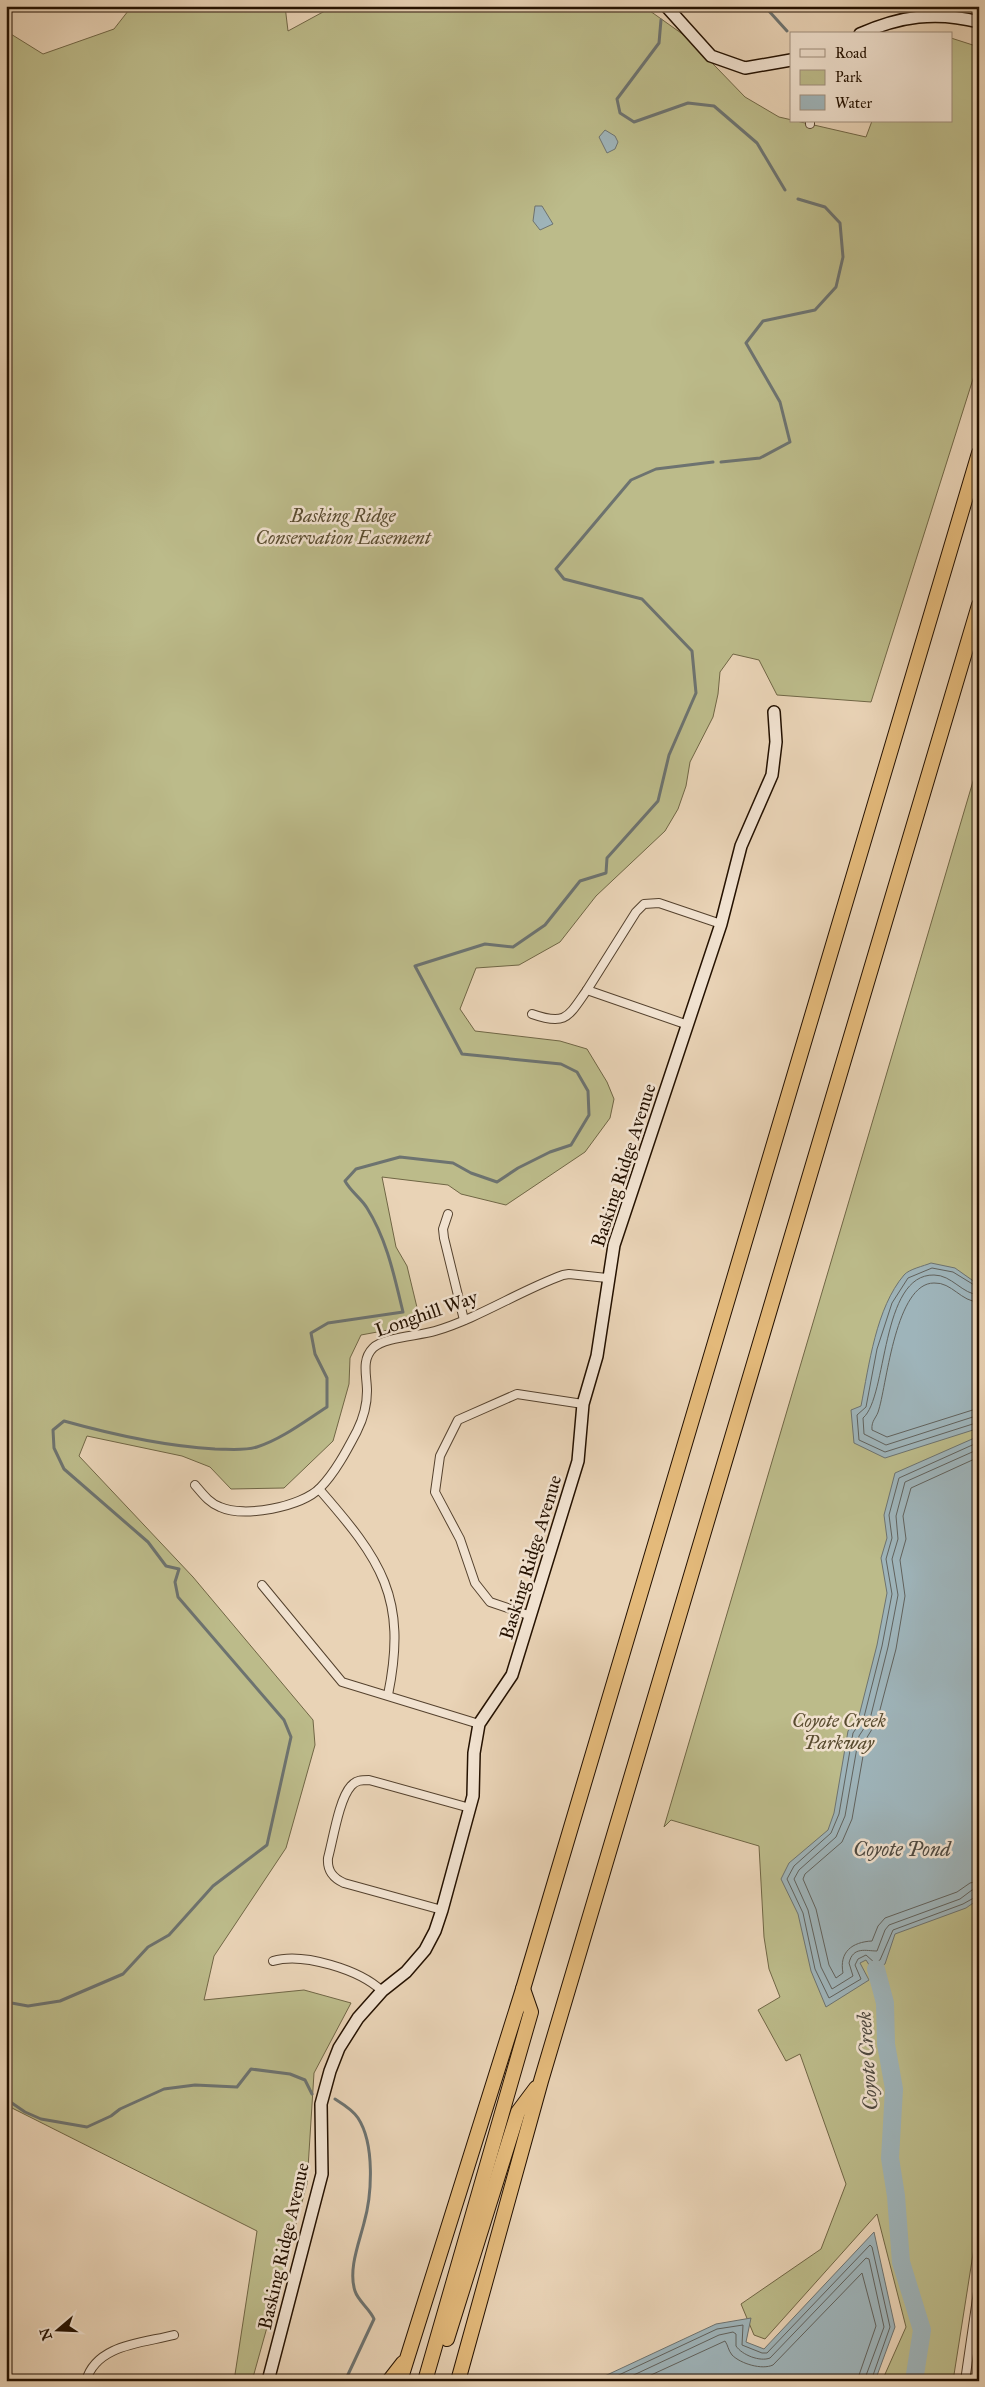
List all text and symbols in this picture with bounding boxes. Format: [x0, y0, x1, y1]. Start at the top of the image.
legend [790, 32, 952, 122]
text: Road [835, 44, 867, 62]
text: Park [835, 68, 862, 86]
text: Water [835, 94, 872, 112]
park label: Basking Ridge Conservation Easement [255, 504, 432, 549]
street label: Basking Ridge Avenue [586, 1080, 662, 1250]
street label: Longhill Way [372, 1285, 482, 1343]
street label: Basking Ridge Avenue [495, 1472, 567, 1642]
park label: Coyote Creek Parkway [792, 1709, 887, 1754]
water label: Coyote Pond [853, 1837, 952, 1861]
water label: Coyote Creek [852, 2011, 882, 2111]
street label: Basking Ridge Avenue [253, 2160, 315, 2332]
north arrow [32, 2304, 82, 2354]
text: N [36, 2326, 56, 2342]

